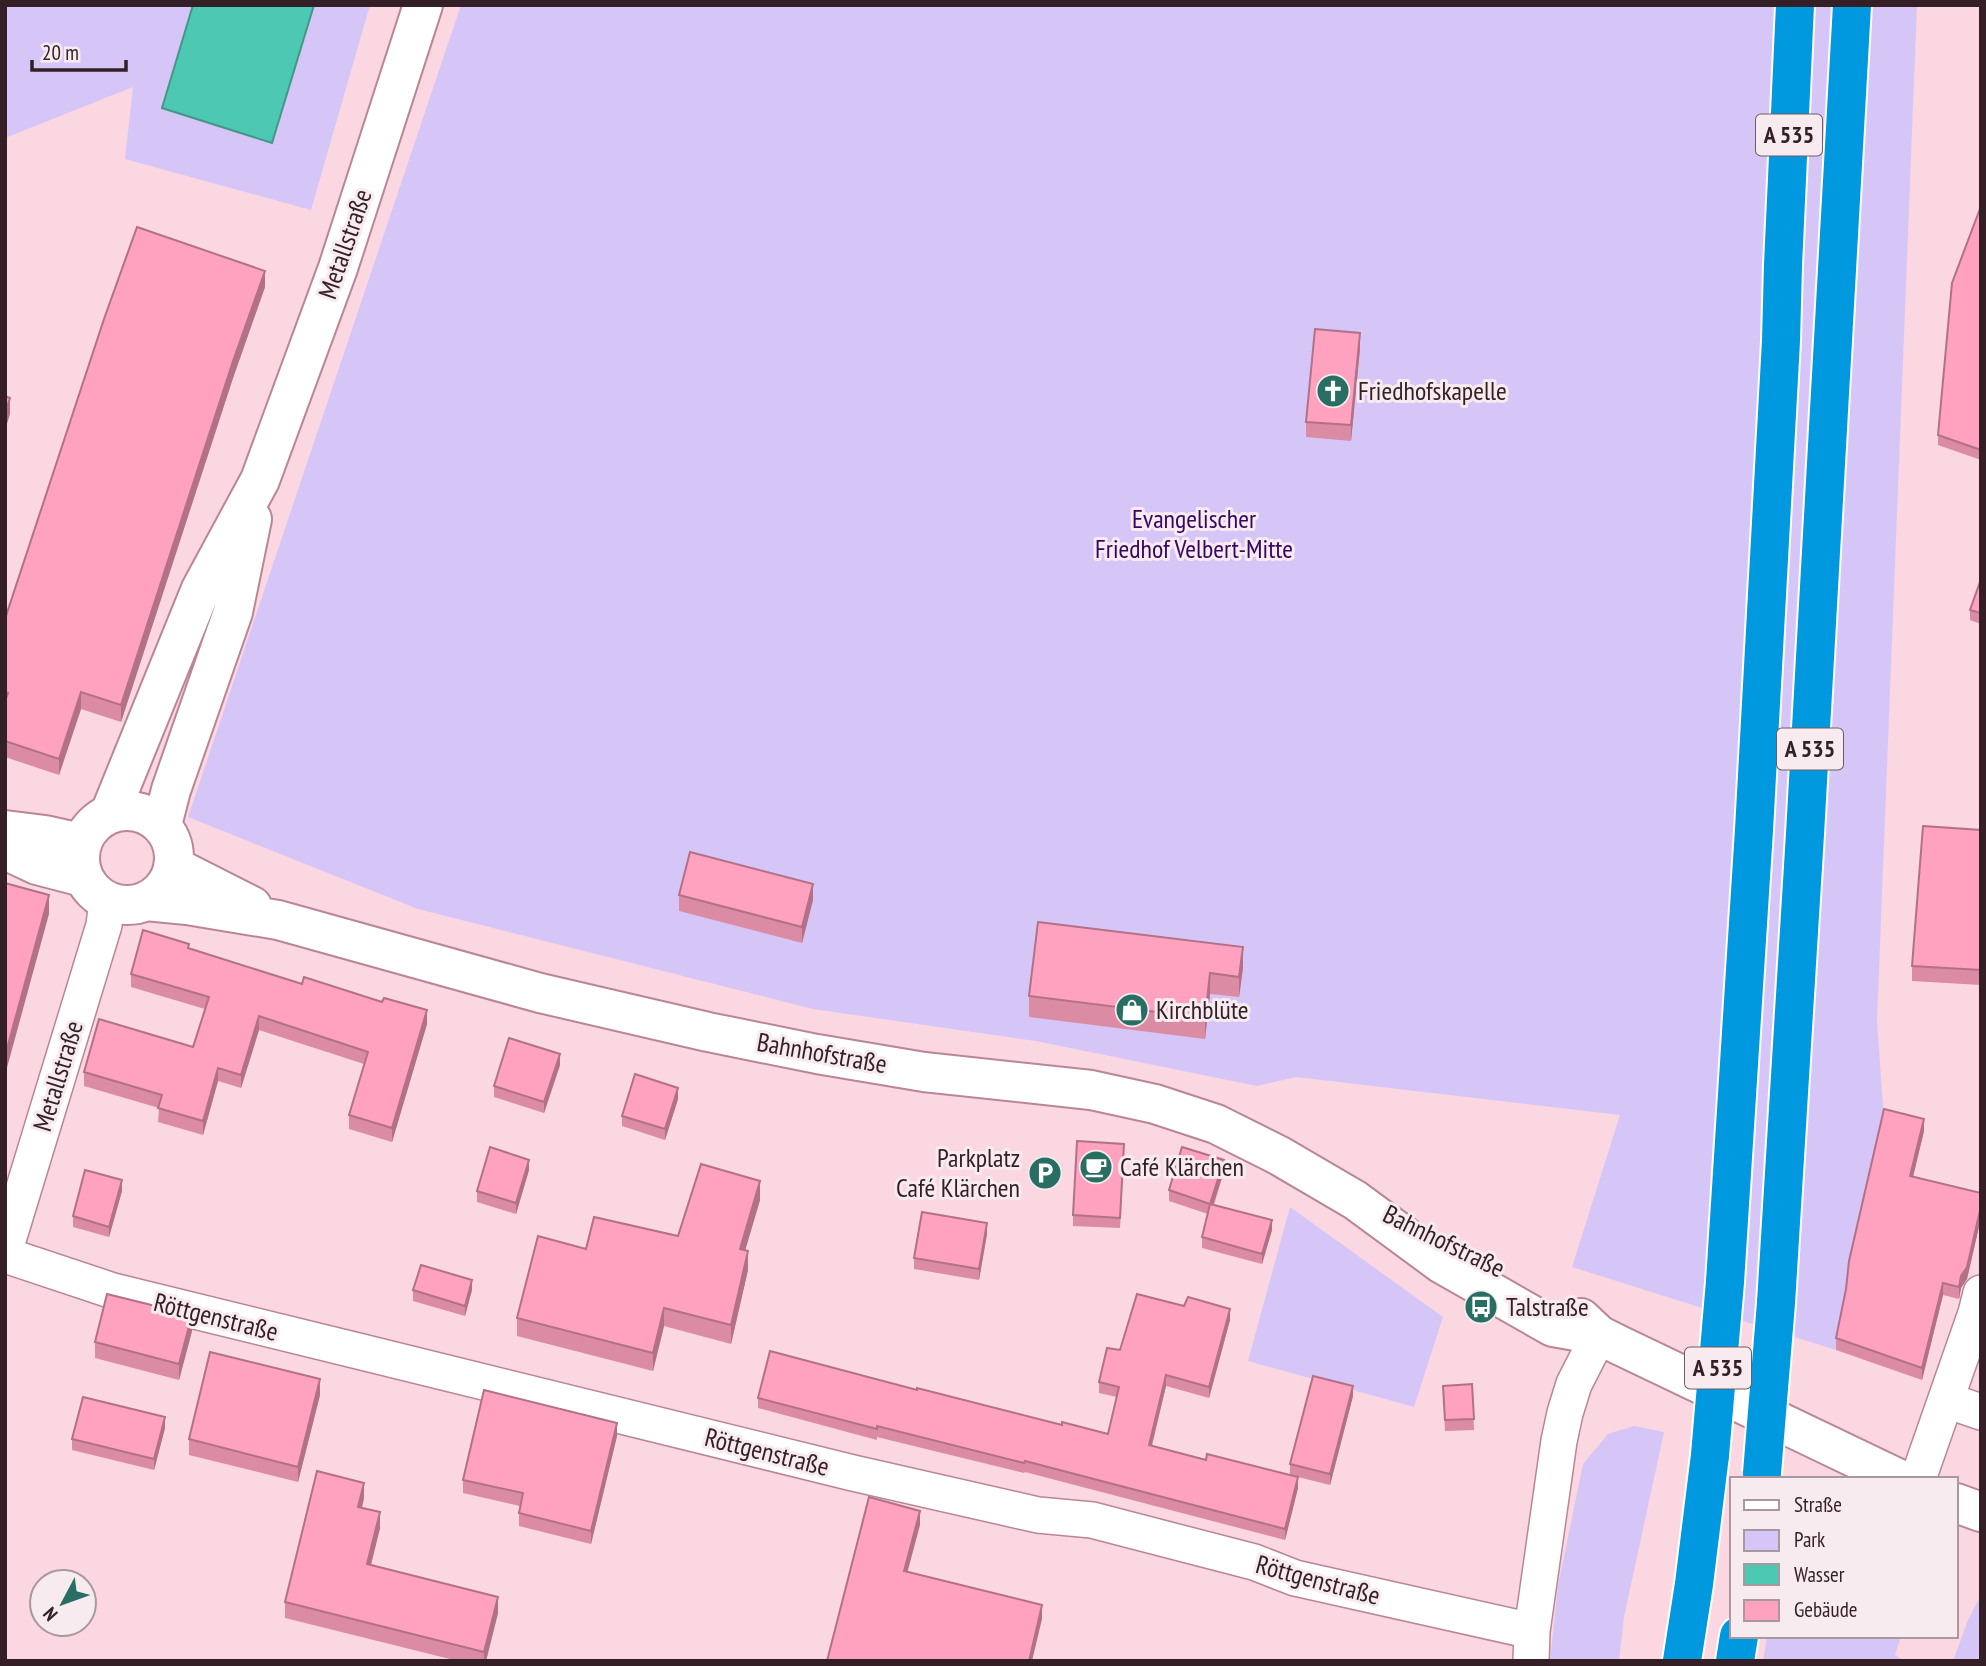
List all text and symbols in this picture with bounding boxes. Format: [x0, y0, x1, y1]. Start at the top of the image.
scale bar [32, 28, 126, 72]
text: 20 m [42, 39, 79, 66]
road number: A 535 [1756, 114, 1822, 155]
street label: Metallstraße [310, 185, 379, 303]
church icon: Friedhofskapelle [1314, 372, 1352, 410]
place label: Friedhofskapelle [1358, 374, 1507, 407]
park label: Evangelischer Friedhof Velbert-Mitte [1095, 502, 1293, 565]
road number: A 535 [1777, 728, 1843, 770]
shop icon: Kirchblüte [1113, 991, 1151, 1029]
place label: Kirchblüte [1156, 993, 1249, 1026]
street label: Metallstraße [25, 1017, 90, 1135]
street label: Bahnhofstraße [754, 1025, 890, 1080]
place label: Parkplatz Café Klärchen [896, 1141, 1020, 1204]
cafe icon: Café Klärchen [1077, 1148, 1115, 1186]
place label: Café Klärchen [1120, 1150, 1244, 1183]
parking icon: Parkplatz Café Klärchen [1026, 1154, 1064, 1192]
street label: Bahnhofstraße [1378, 1197, 1511, 1284]
street label: Röttgenstraße [150, 1285, 282, 1348]
bus stop icon: Talstraße [1462, 1288, 1500, 1326]
place label: Talstraße [1506, 1290, 1589, 1323]
road number: A 535 [1685, 1348, 1751, 1388]
street label: Röttgenstraße [701, 1420, 833, 1483]
legend [1730, 1477, 1958, 1638]
text: Straße [1794, 1491, 1842, 1518]
text: Park [1794, 1526, 1825, 1553]
street label: Röttgenstraße [1252, 1547, 1384, 1612]
text: Wasser [1794, 1561, 1845, 1588]
north arrow [28, 1568, 98, 1638]
text: Gebäude [1794, 1596, 1857, 1623]
text: N [38, 1602, 63, 1626]

